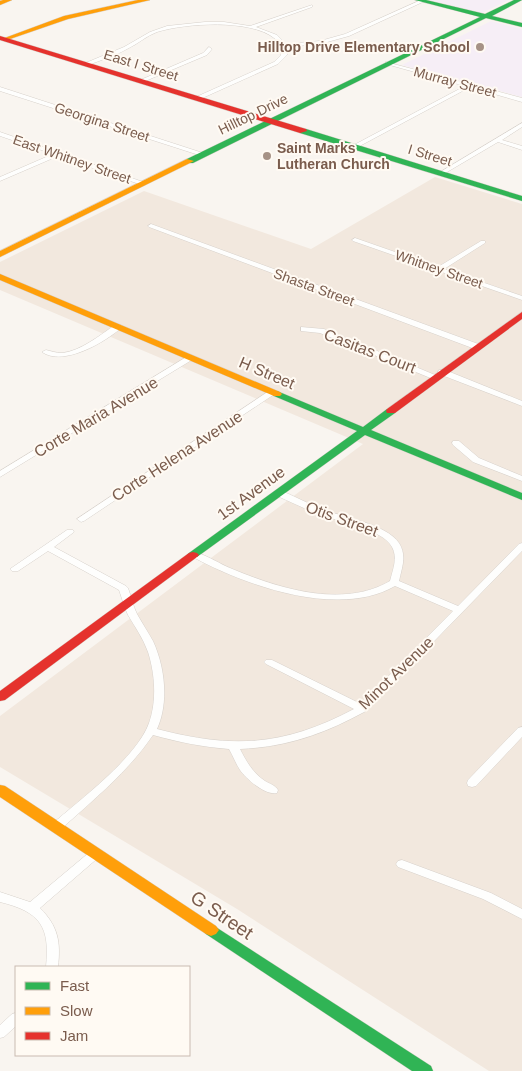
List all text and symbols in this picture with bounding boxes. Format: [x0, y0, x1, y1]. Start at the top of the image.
place label: Hilltop Drive Elementary School [258, 39, 470, 55]
marker: Hilltop Drive Elementary School [474, 41, 486, 53]
street label: East I Street [102, 46, 180, 84]
street label: Murray Street [412, 63, 498, 101]
street label: Hilltop Drive [216, 90, 291, 138]
street label: Georgina Street [53, 99, 152, 145]
street label: East Whitney Street [11, 131, 133, 187]
place label: Saint Marks Lutheran Church [277, 140, 390, 172]
street label: I Street [406, 141, 454, 169]
marker: Saint Marks Lutheran Church [261, 150, 273, 162]
street label: Whitney Street [393, 246, 485, 292]
street label: Shasta Street [271, 265, 357, 309]
street label: Casitas Court [322, 326, 419, 377]
street label: H Street [237, 354, 298, 393]
street label: Corte Maria Avenue [31, 373, 161, 461]
street label: Corte Helena Avenue [109, 407, 245, 504]
street label: 1st Avenue [214, 463, 288, 523]
street label: Otis Street [304, 498, 381, 540]
street label: Minot Avenue [355, 633, 437, 713]
street label: G Street [187, 887, 258, 944]
legend [15, 966, 190, 1056]
text: Fast [60, 977, 90, 994]
text: Slow [60, 1002, 93, 1019]
text: Jam [60, 1027, 88, 1044]

